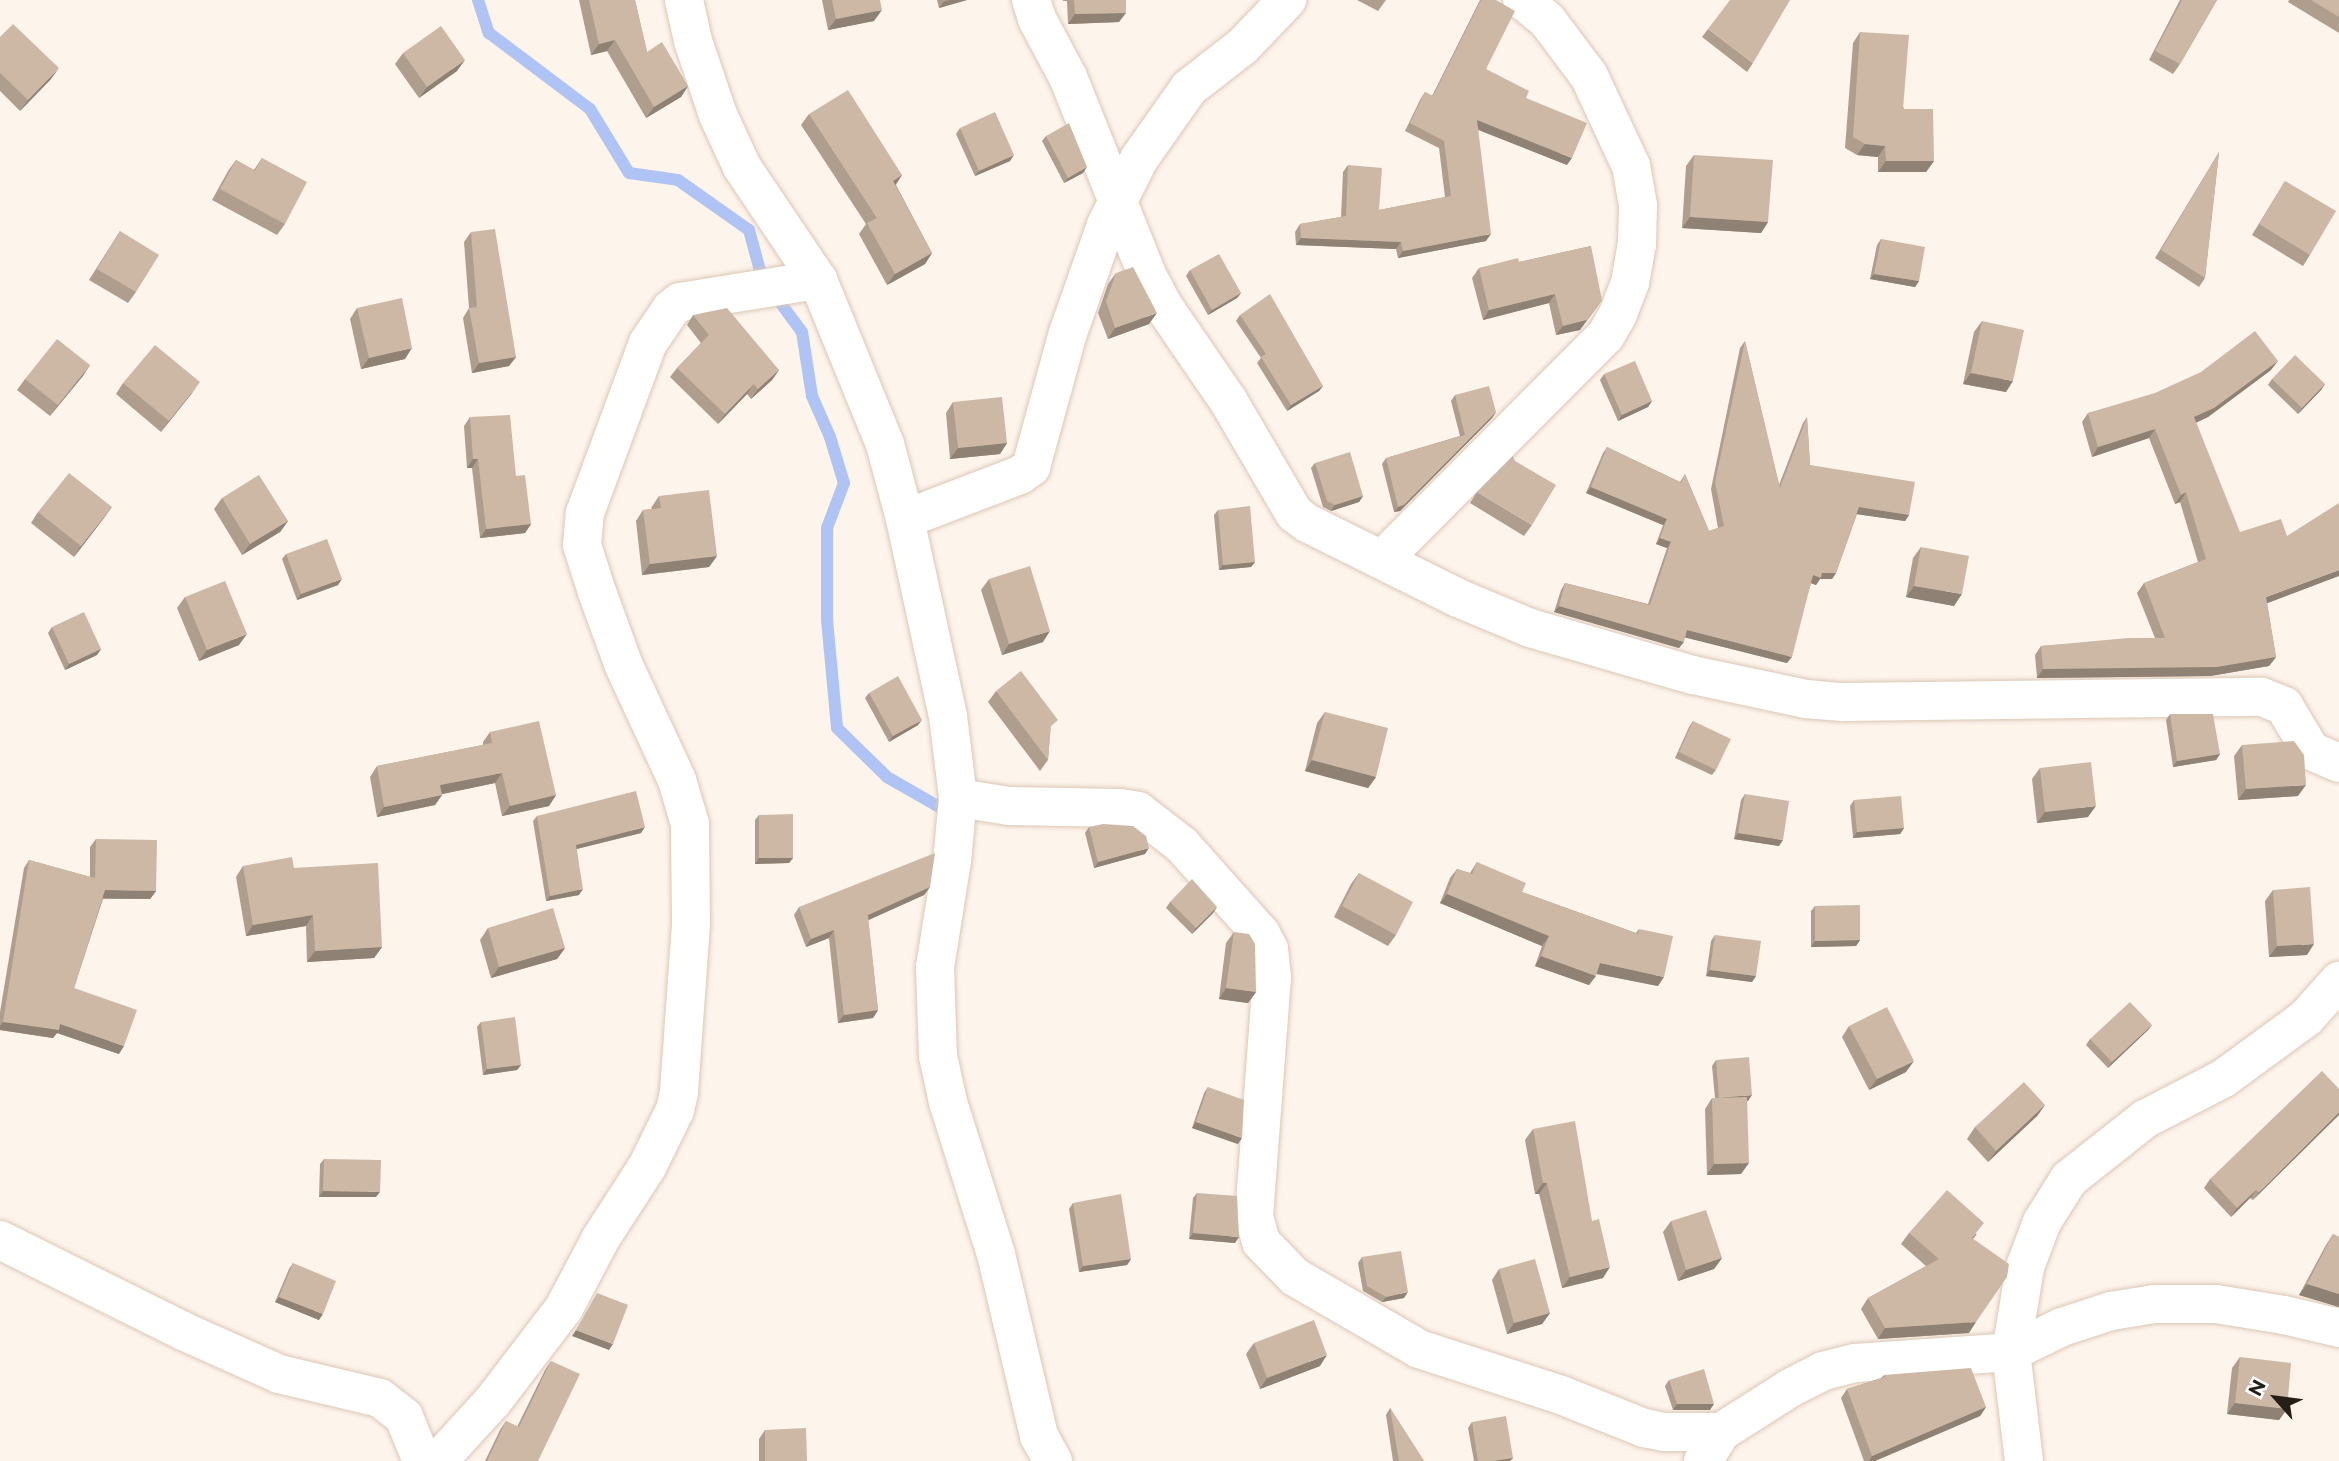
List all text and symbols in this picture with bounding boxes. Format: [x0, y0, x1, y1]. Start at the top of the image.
north arrow [2241, 1363, 2311, 1433]
text: N [2243, 1376, 2271, 1400]

